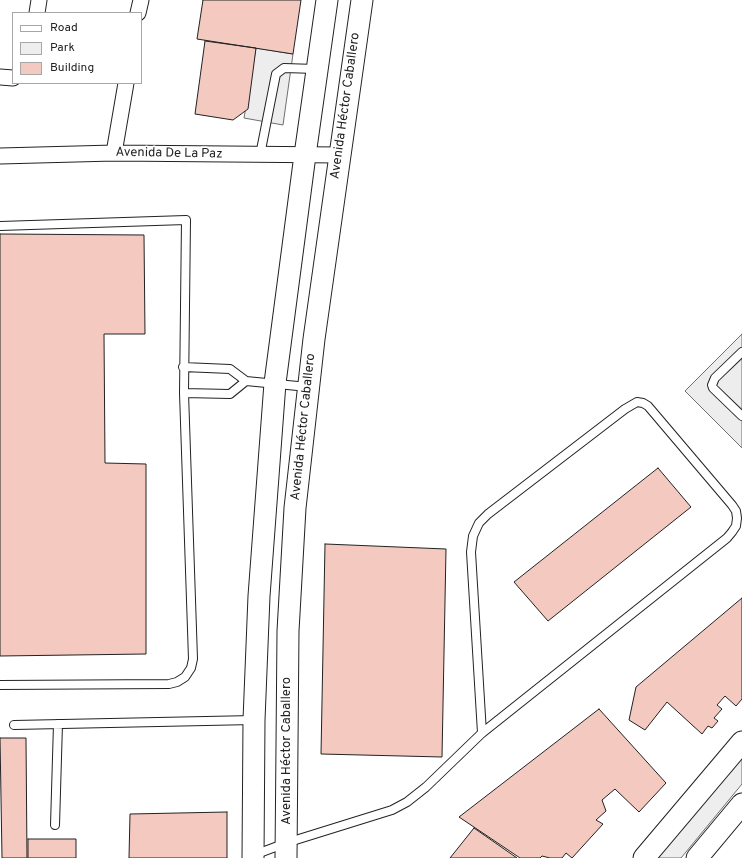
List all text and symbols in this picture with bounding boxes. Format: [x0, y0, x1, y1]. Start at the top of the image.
legend [12, 12, 142, 84]
text: Road [50, 20, 78, 36]
street label: Avenida Héctor Caballero [328, 32, 364, 180]
text: Park [50, 40, 75, 56]
text: Building [50, 60, 94, 76]
street label: Avenida De La Paz [115, 145, 223, 163]
street label: Avenida Héctor Caballero [289, 353, 319, 501]
street label: Avenida Héctor Caballero [279, 677, 295, 825]

